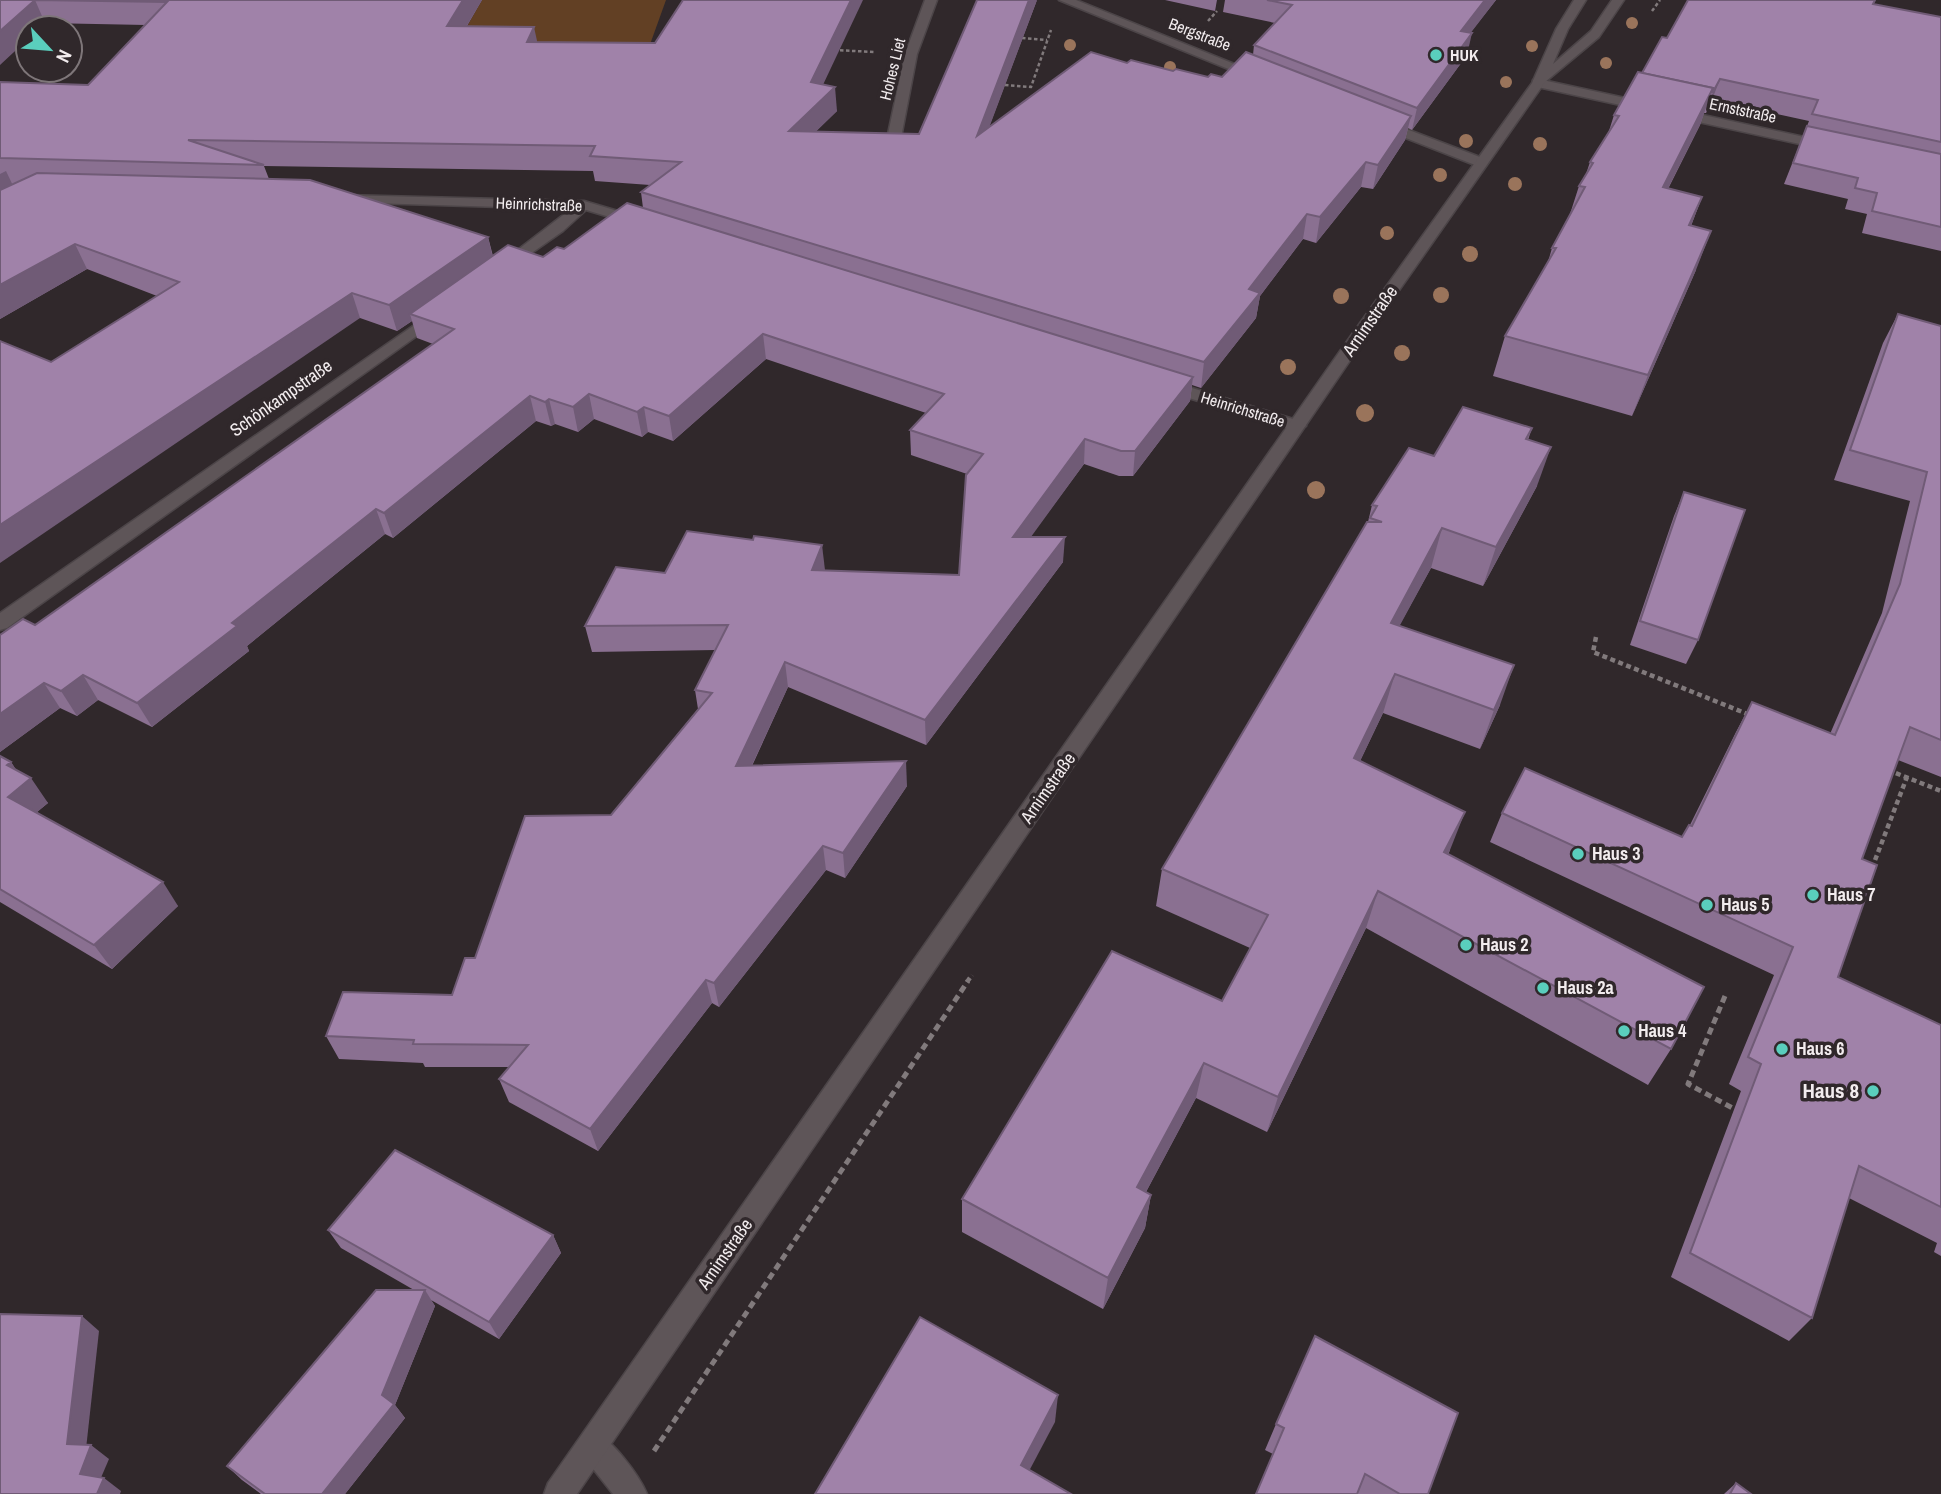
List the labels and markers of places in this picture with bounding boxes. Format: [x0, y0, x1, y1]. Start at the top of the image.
place label: HUK [1450, 44, 1479, 66]
marker: HUK [1428, 47, 1444, 63]
place label: Haus 3 [1592, 841, 1640, 866]
marker: Haus 3 [1570, 846, 1586, 862]
place label: Haus 7 [1827, 882, 1875, 907]
marker: Haus 7 [1805, 887, 1821, 903]
place label: Haus 5 [1721, 892, 1769, 917]
marker: Haus 5 [1699, 897, 1715, 913]
place label: Haus 2 [1480, 932, 1528, 957]
marker: Haus 2 [1458, 937, 1474, 953]
place label: Haus 2a [1557, 975, 1614, 1000]
marker: Haus 2a [1535, 980, 1551, 996]
place label: Haus 4 [1638, 1018, 1687, 1043]
marker: Haus 4 [1616, 1023, 1632, 1039]
place label: Haus 6 [1796, 1036, 1844, 1061]
marker: Haus 6 [1774, 1041, 1790, 1057]
place label: Haus 8 [1803, 1076, 1859, 1105]
marker: Haus 8 [1865, 1083, 1881, 1099]

